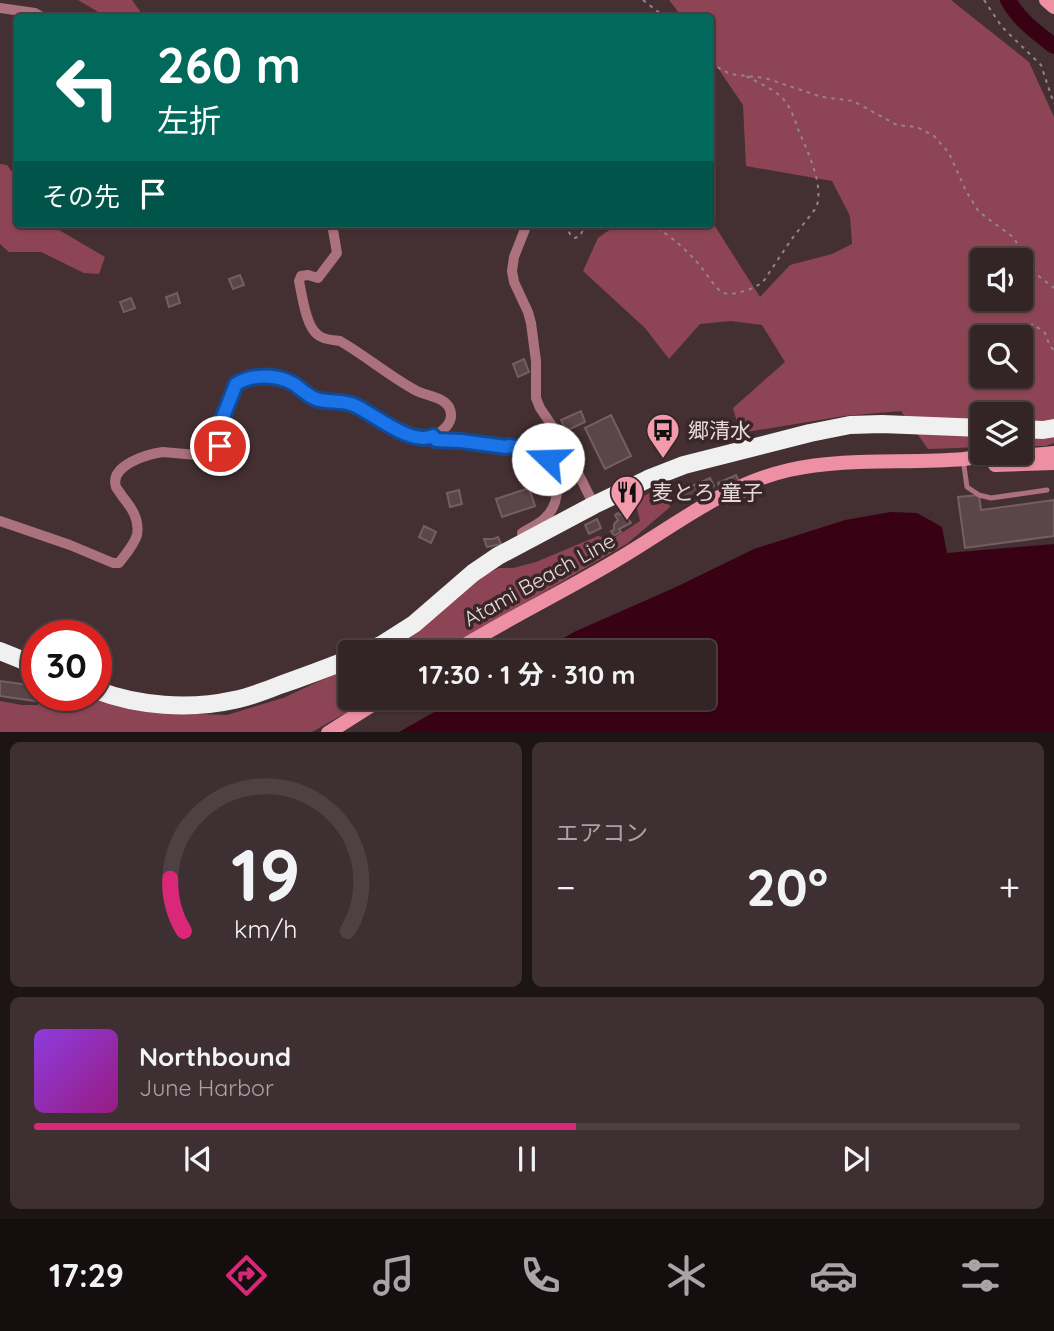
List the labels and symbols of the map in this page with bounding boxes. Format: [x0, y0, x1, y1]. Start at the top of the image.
bus stop icon: 郷清水 [644, 411, 682, 460]
pin [190, 416, 250, 476]
place label: 郷清水 [688, 417, 751, 443]
position arrow [511, 422, 585, 496]
restaurant icon: 麦とろ 童子 [608, 473, 646, 522]
place label: 麦とろ 童子 [652, 479, 763, 505]
street label: Atami Beach Line [459, 527, 619, 631]
speed limit sign: 30 [21, 620, 112, 711]

